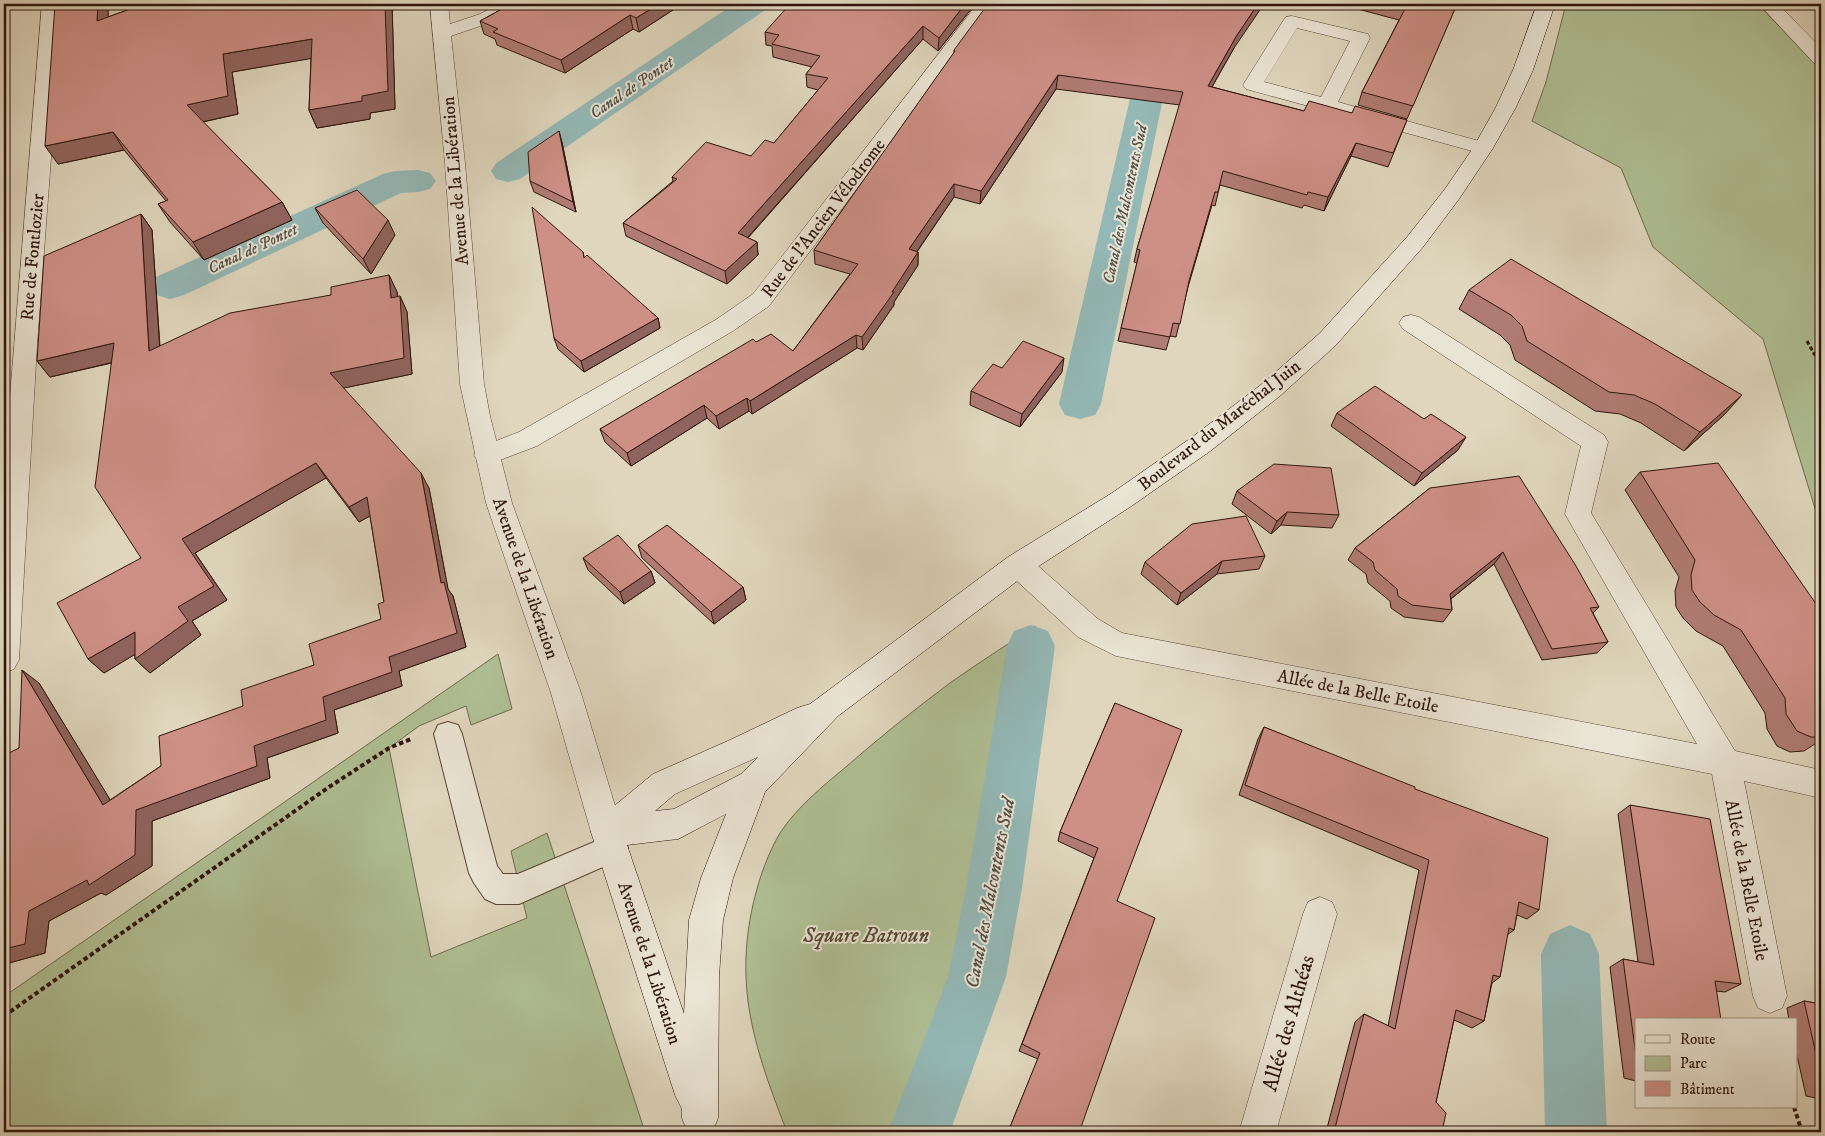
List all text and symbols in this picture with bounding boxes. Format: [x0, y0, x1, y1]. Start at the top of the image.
water label: Canal de Pontet [586, 52, 678, 123]
street label: Avenue de la Libération [438, 95, 474, 266]
water label: Canal des Malcontents Sud [1098, 120, 1152, 286]
street label: Rue de l'Ancien Vélodrome [757, 135, 891, 302]
street label: Rue de Fontlozier [16, 192, 50, 321]
water label: Canal de Pontet [204, 219, 302, 278]
street label: Boulevard du Maréchal Juin [1134, 355, 1306, 496]
street label: Avenue de la Libération [487, 495, 563, 663]
street label: Allée de la Belle Etoile [1275, 666, 1440, 718]
water label: Canal des Malcontents Sud [961, 794, 1021, 990]
street label: Allée de la Belle Etoile [1720, 798, 1772, 963]
street label: Avenue de la Libération [612, 879, 686, 1048]
park label: Square Batroun [802, 923, 929, 950]
street label: Allée des Althéas [1257, 952, 1321, 1094]
legend [1635, 1018, 1798, 1108]
text: Route [1680, 1030, 1715, 1049]
text: Parc [1680, 1054, 1708, 1073]
text: Bâtiment [1680, 1080, 1735, 1099]

